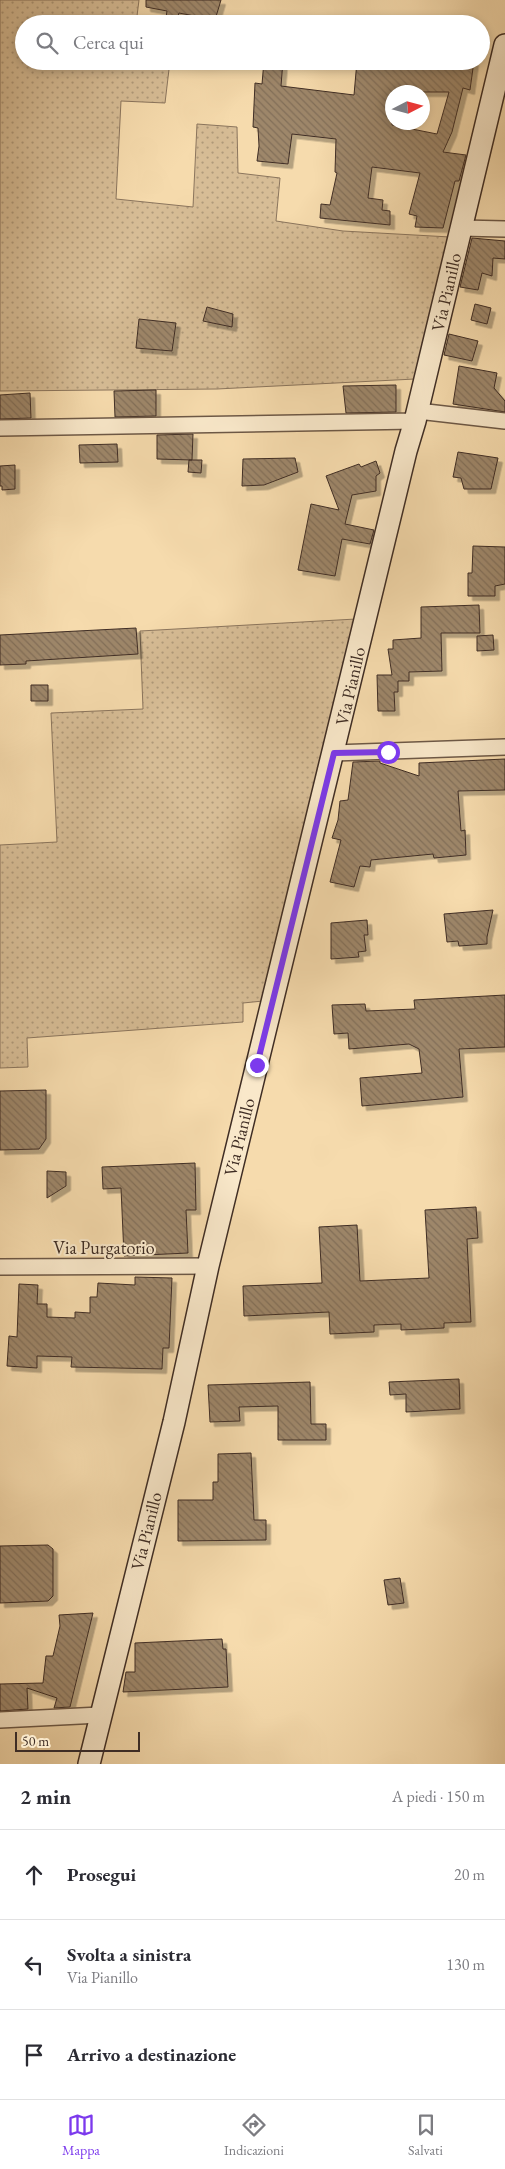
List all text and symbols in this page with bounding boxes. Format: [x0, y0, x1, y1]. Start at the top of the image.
search box [15, 15, 490, 70]
icon: search [33, 29, 61, 57]
text: Cerca qui [73, 30, 144, 55]
north arrow [385, 85, 430, 130]
street label: Via Pianillo [426, 250, 466, 334]
street label: Via Pianillo [330, 644, 370, 728]
route start [377, 741, 400, 764]
route end [246, 1054, 269, 1077]
street label: Via Pianillo [218, 1095, 260, 1179]
street label: Via Purgatorio [53, 1236, 155, 1259]
street label: Via Pianillo [125, 1489, 167, 1573]
scale bar [15, 1729, 140, 1752]
text: 50 m [22, 1732, 49, 1750]
text: 2 min [20, 1783, 71, 1810]
text: A piedi · 150 m [392, 1786, 485, 1807]
icon: ahead [20, 1861, 48, 1889]
text: Prosegui [67, 1862, 136, 1887]
text: 20 m [454, 1864, 485, 1885]
text: Svolta a sinistra [67, 1942, 191, 1967]
icon: left [20, 1951, 48, 1979]
text: 130 m [446, 1954, 485, 1975]
text: Via Pianillo [67, 1967, 138, 1988]
icon: arrive [20, 2041, 48, 2069]
text: Arrivo a destinazione [67, 2042, 236, 2067]
tab: Mappa [62, 2111, 100, 2159]
tab: Indicazioni [224, 2111, 284, 2159]
tab: Salvati [408, 2111, 443, 2159]

